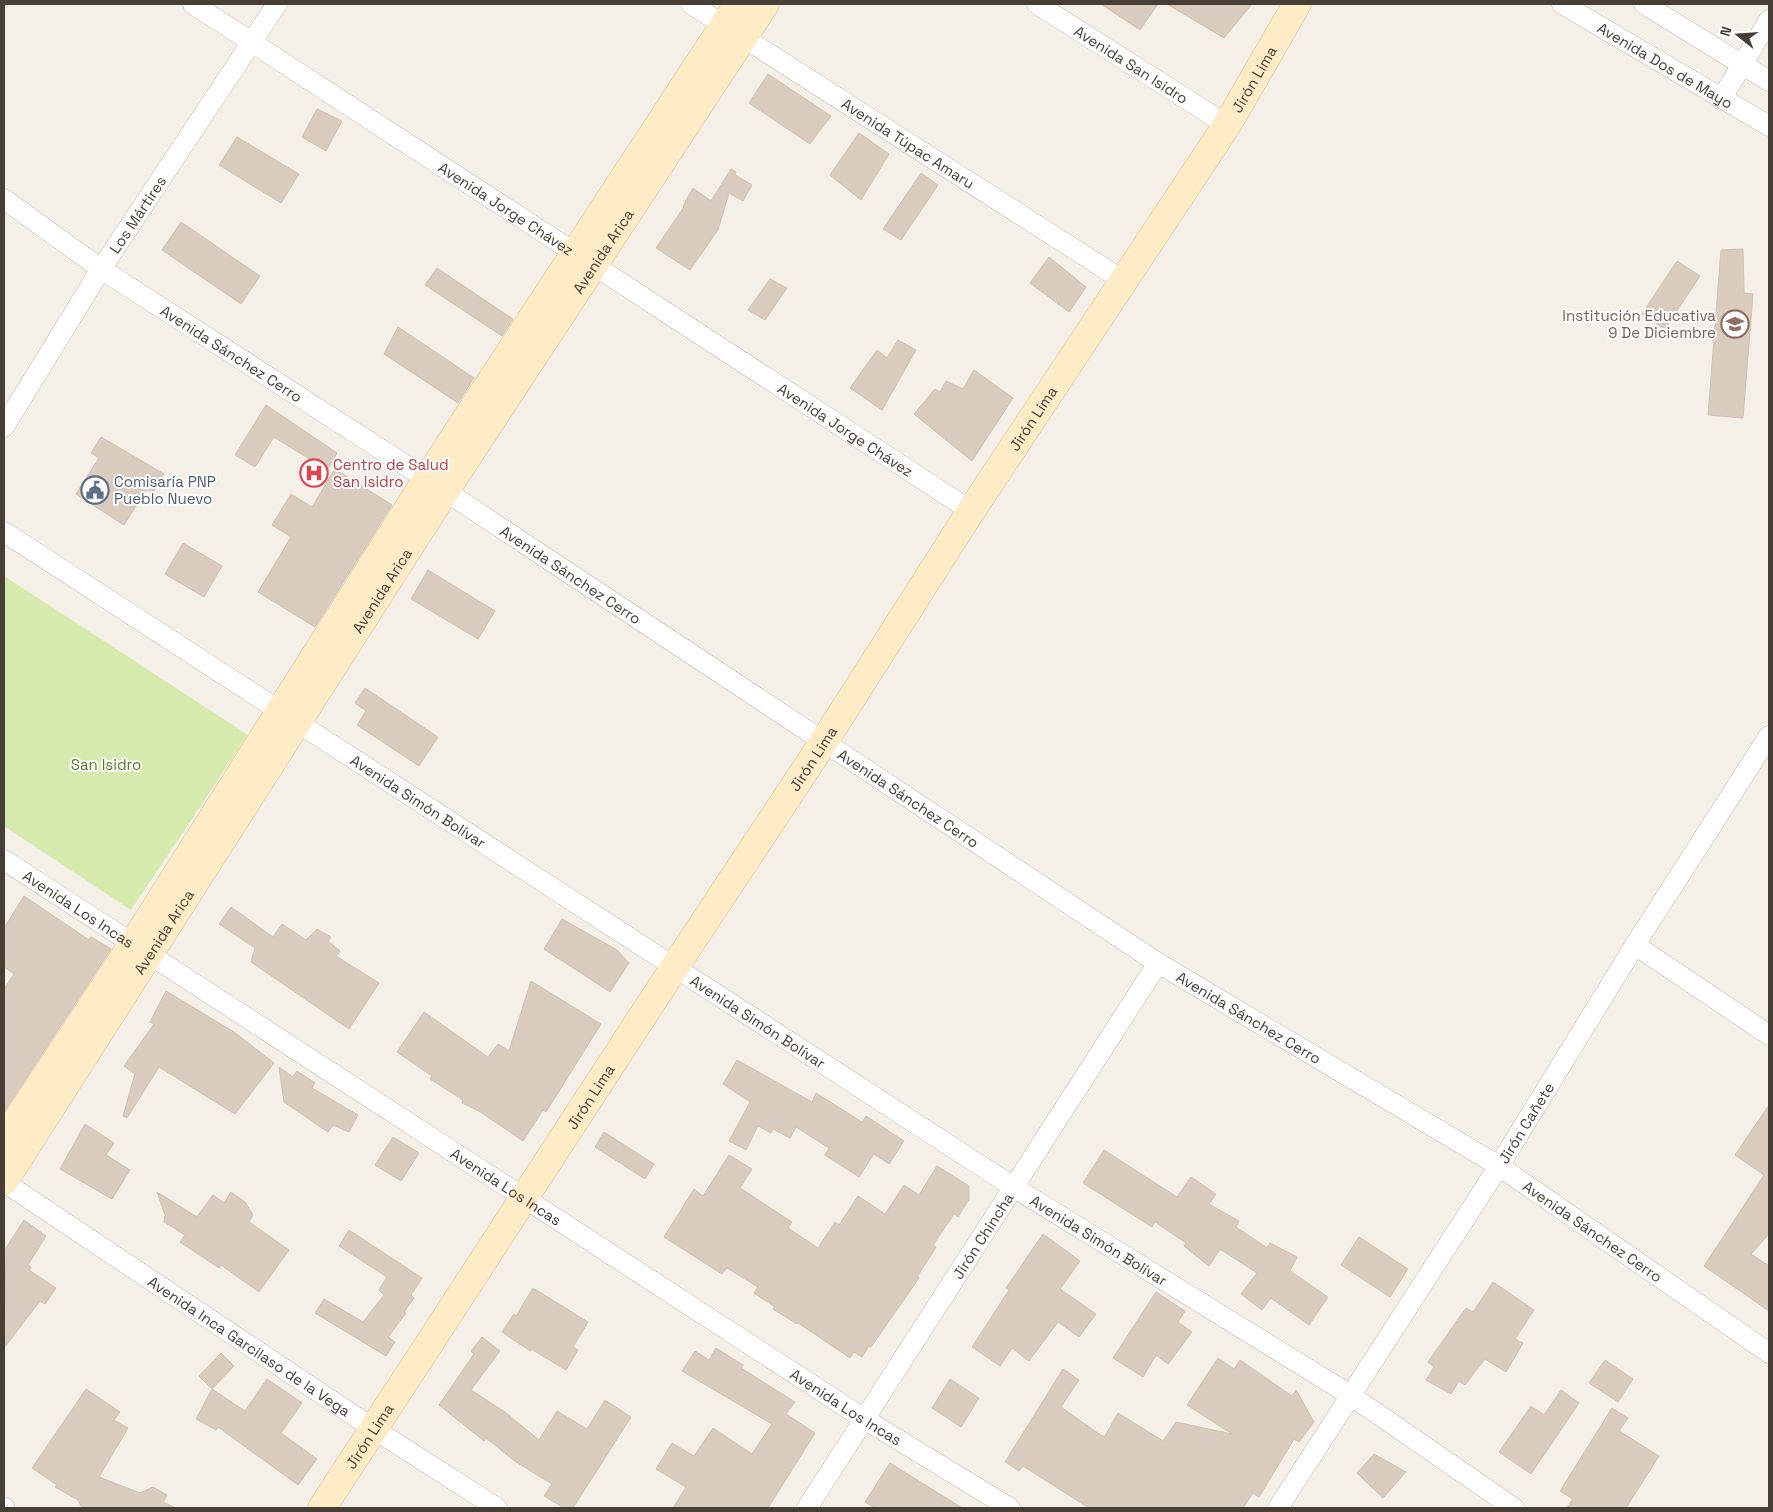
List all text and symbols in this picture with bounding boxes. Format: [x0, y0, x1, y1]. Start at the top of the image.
north arrow [1713, 10, 1763, 60]
street label: Avenida Dos de Mayo [1594, 18, 1737, 112]
street label: Avenida San Isidro [1071, 21, 1192, 107]
text: N [1716, 24, 1736, 38]
street label: Jirón Lima [1227, 42, 1281, 116]
street label: Avenida Túpac Amaru [838, 94, 978, 193]
street label: Avenida Jorge Chávez [435, 157, 578, 259]
street label: Los Mártires [105, 172, 170, 257]
street label: Avenida Arica [568, 205, 637, 297]
street label: Avenida Sánchez Cerro [157, 300, 306, 406]
place label: Institución Educativa 9 De Diciembre [1562, 306, 1716, 342]
school or university icon: Institución Educativa 9 De Diciembre [1720, 309, 1750, 339]
street label: Avenida Jorge Chávez [774, 378, 917, 480]
street label: Jirón Lima [1004, 382, 1061, 454]
place label: Centro de Salud San Isidro [333, 455, 449, 491]
hospital icon: Centro de Salud San Isidro [299, 458, 329, 488]
place label: Comisaría PNP Pueblo Nuevo [114, 472, 216, 508]
public building icon: Comisaría PNP Pueblo Nuevo [80, 475, 110, 505]
street label: Avenida Sánchez Cerro [497, 521, 645, 628]
street label: Avenida Arica [347, 544, 416, 636]
street label: Jirón Lima [785, 722, 841, 794]
street label: Avenida Sánchez Cerro [834, 744, 983, 851]
street label: Avenida Simón Bolívar [347, 750, 490, 852]
park label: San Isidro [71, 755, 141, 774]
street label: Avenida Los Incas [20, 866, 138, 951]
street label: Avenida Arica [129, 885, 198, 978]
street label: Avenida Sánchez Cerro [1173, 967, 1325, 1068]
street label: Avenida Simón Bolívar [687, 970, 830, 1072]
street label: Jirón Lima [562, 1060, 618, 1133]
street label: Jirón Cañete [1493, 1079, 1558, 1167]
street label: Avenida Los Incas [447, 1143, 565, 1229]
street label: Avenida Sánchez Cerro [1519, 1176, 1666, 1286]
street label: Jirón Chincha [948, 1189, 1017, 1282]
street label: Avenida Simón Bolívar [1027, 1190, 1171, 1290]
street label: Avenida Inca Garcilaso de la Vega [144, 1271, 355, 1420]
street label: Avenida Los Incas [787, 1364, 905, 1449]
street label: Jirón Lima [341, 1400, 397, 1472]

